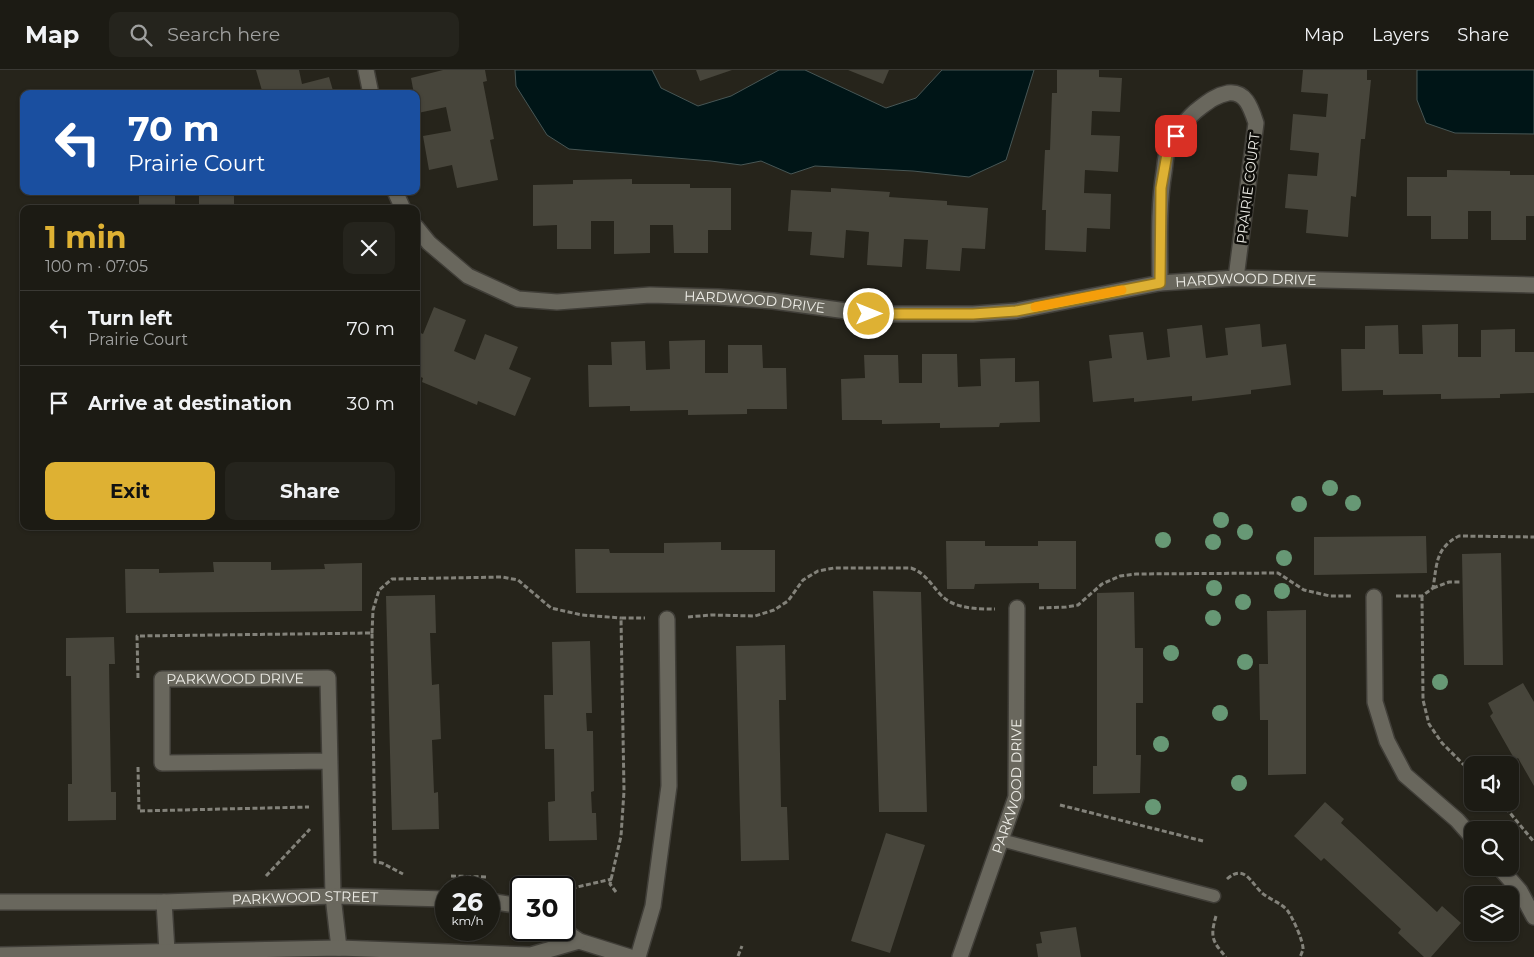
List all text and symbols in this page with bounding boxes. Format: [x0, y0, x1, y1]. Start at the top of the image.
search box [109, 12, 459, 57]
text: Map [25, 20, 79, 49]
icon: search [127, 21, 155, 49]
text: Search here [167, 23, 280, 46]
text: Map [1304, 24, 1344, 46]
text: Layers [1372, 24, 1429, 46]
text: Share [1457, 24, 1509, 46]
text: 70 m [128, 107, 219, 150]
icon: left [45, 110, 110, 175]
pin [1155, 115, 1197, 157]
icon: arrive [1162, 122, 1190, 150]
street label: PRAIRIE COURT [1232, 131, 1264, 245]
text: Prairie Court [128, 150, 266, 177]
text: 1 min [45, 219, 126, 256]
button: close [343, 222, 395, 274]
text: 100 m · 07:05 [45, 257, 148, 276]
street label: HARDWOOD DRIVE [1175, 269, 1317, 291]
street label: HARDWOOD DRIVE [684, 287, 826, 317]
position arrow [842, 287, 894, 339]
text: Turn left [88, 307, 173, 330]
icon: left [45, 314, 73, 342]
text: 70 m [346, 317, 395, 340]
text: Prairie Court [88, 330, 188, 349]
icon: arrive [45, 389, 73, 417]
text: Arrive at destination [88, 392, 292, 415]
text: 30 m [347, 392, 395, 415]
button: Exit [45, 462, 215, 520]
button: Share [225, 462, 395, 520]
street label: PARKWOOD DRIVE [166, 669, 304, 688]
street label: PARKWOOD DRIVE [988, 719, 1025, 856]
map controls [1464, 756, 1519, 941]
button: sound [1464, 756, 1519, 811]
button: search [1464, 821, 1519, 876]
speed limit sign: 30 [510, 876, 575, 941]
button: layers [1464, 886, 1519, 941]
street label: PARKWOOD STREET [231, 887, 378, 909]
text: 26 [452, 887, 483, 917]
text: km/h [451, 913, 484, 928]

